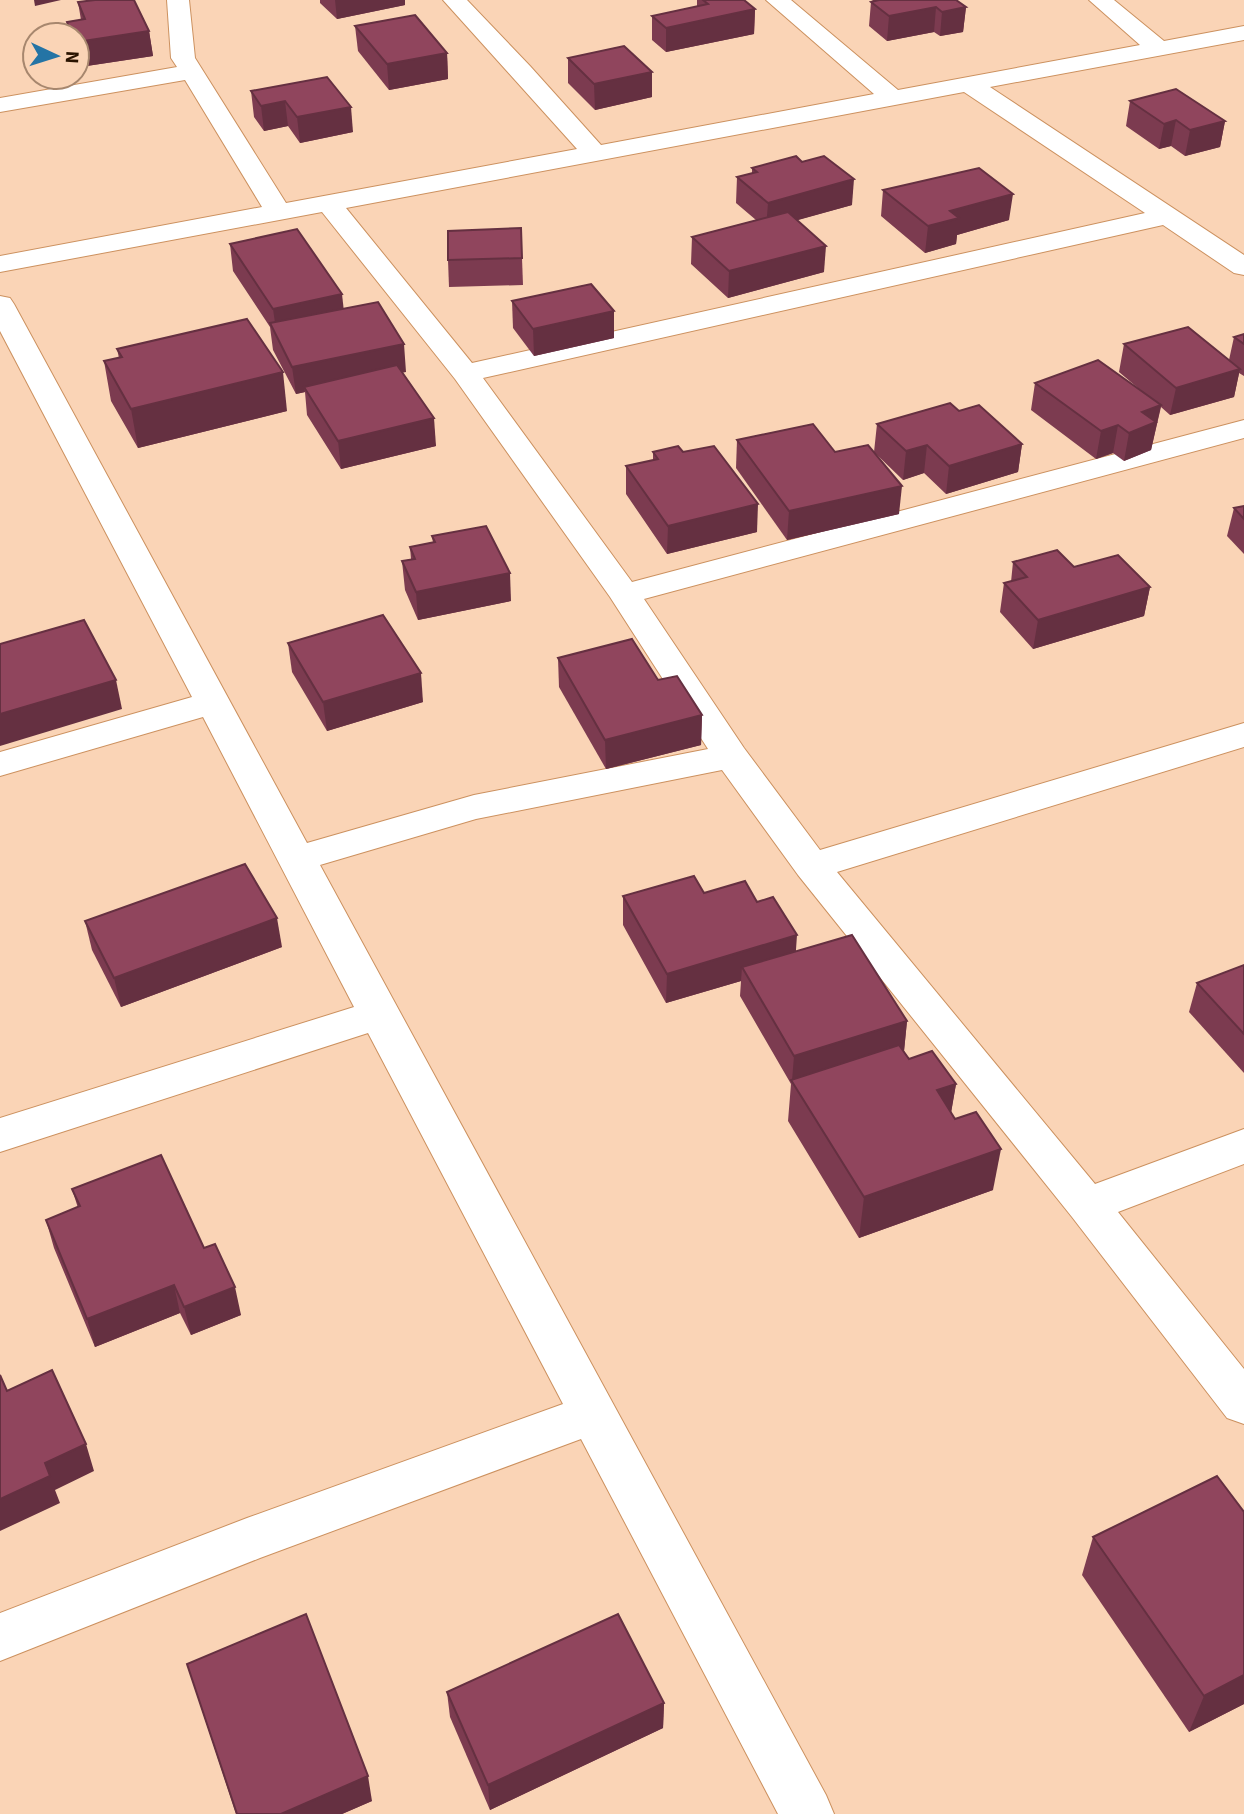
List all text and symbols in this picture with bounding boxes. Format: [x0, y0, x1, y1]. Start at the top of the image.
north arrow [21, 21, 91, 91]
text: N [58, 50, 85, 64]

